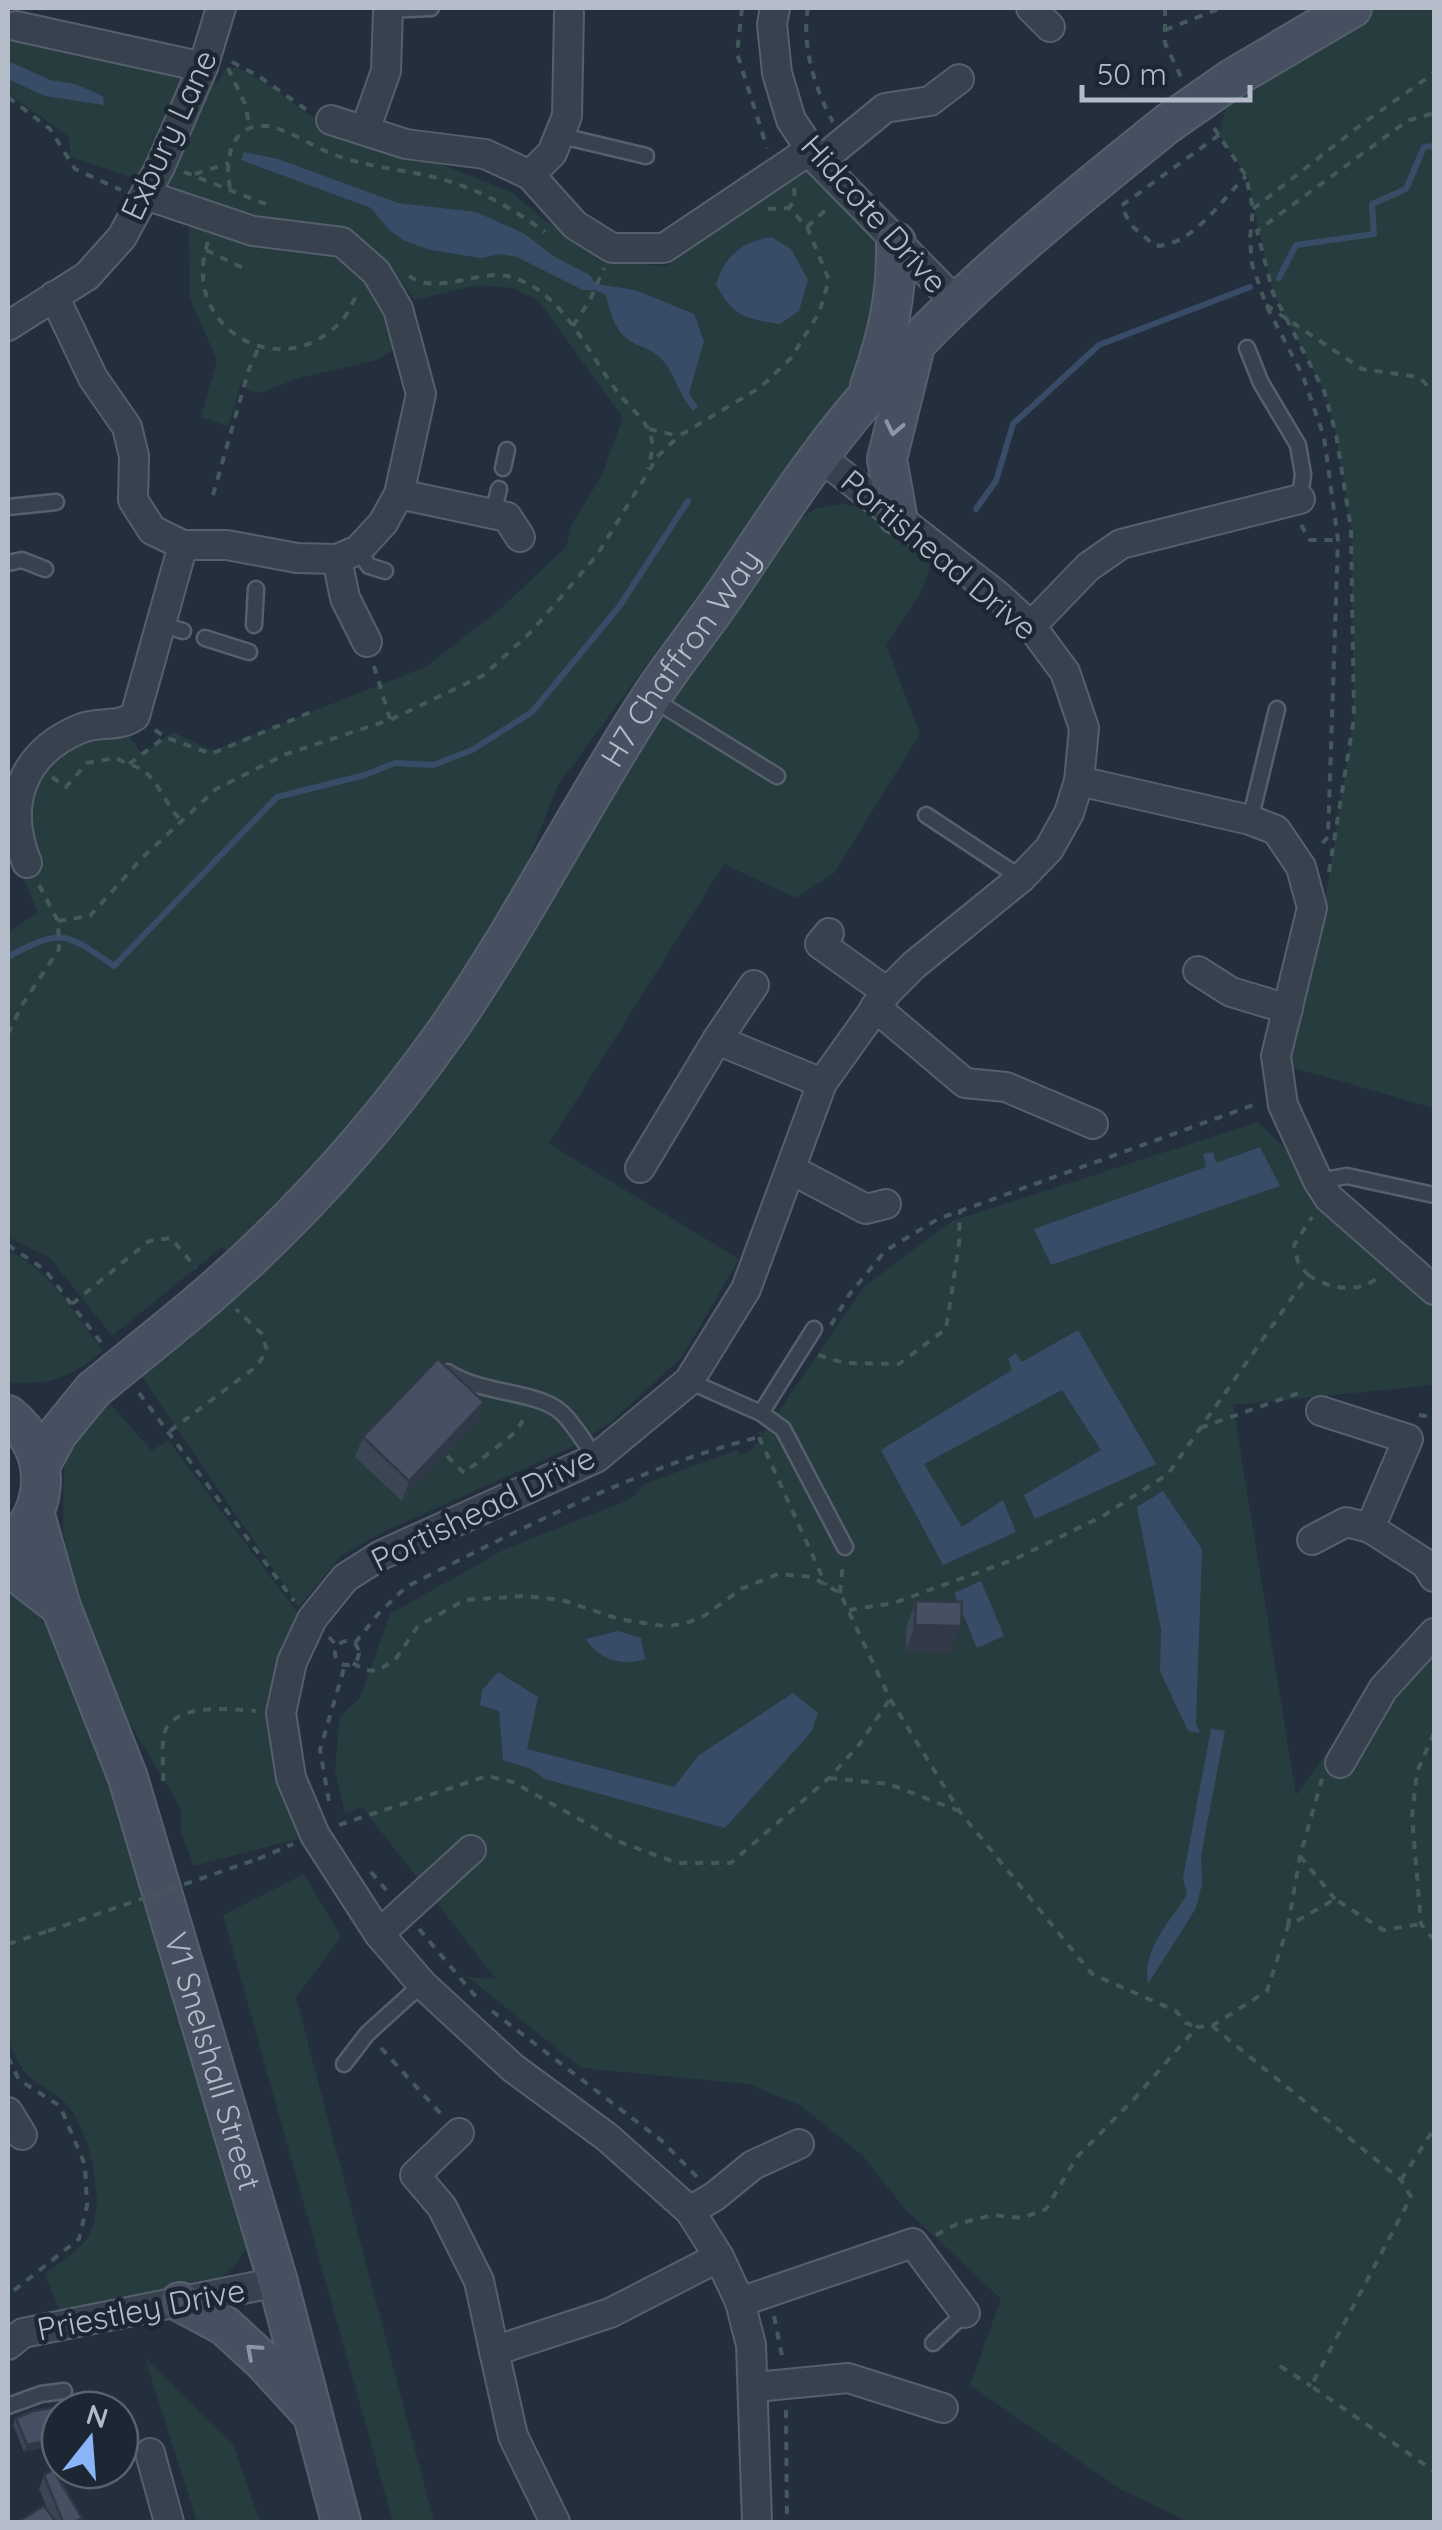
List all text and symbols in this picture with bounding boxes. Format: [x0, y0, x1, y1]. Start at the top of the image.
scale bar [1082, 40, 1250, 102]
street label: Exbury Lane [111, 43, 225, 226]
text: 50 m [1097, 55, 1167, 93]
street label: Hidcote Drive [793, 126, 956, 301]
one-way arrow [884, 419, 905, 436]
street label: Portishead Drive [833, 460, 1046, 648]
street label: H7 Chaffron Way [591, 541, 769, 774]
street label: Portishead Drive [364, 1437, 601, 1580]
street label: V1 Snelshall Street [156, 1927, 271, 2195]
street label: Priestley Drive [33, 2269, 248, 2349]
one-way arrow [246, 2345, 265, 2363]
north arrow [40, 2390, 140, 2490]
text: N [82, 2396, 112, 2435]

